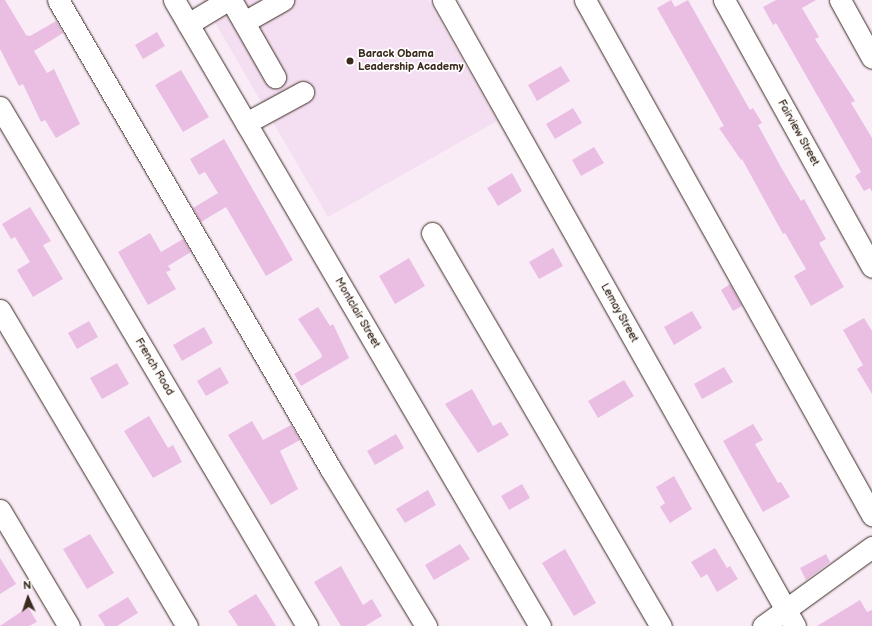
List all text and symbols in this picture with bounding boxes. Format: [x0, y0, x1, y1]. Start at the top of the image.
place label: Barack Obama Leadership Academy [358, 48, 464, 74]
marker: Barack Obama Leadership Academy [345, 56, 355, 66]
street label: Fairview Street [774, 97, 822, 169]
street label: Montclair Street [331, 275, 383, 351]
street label: Lemay Street [597, 281, 641, 345]
street label: French Road [132, 336, 176, 398]
north arrow [8, 578, 48, 618]
text: N [23, 579, 32, 592]

